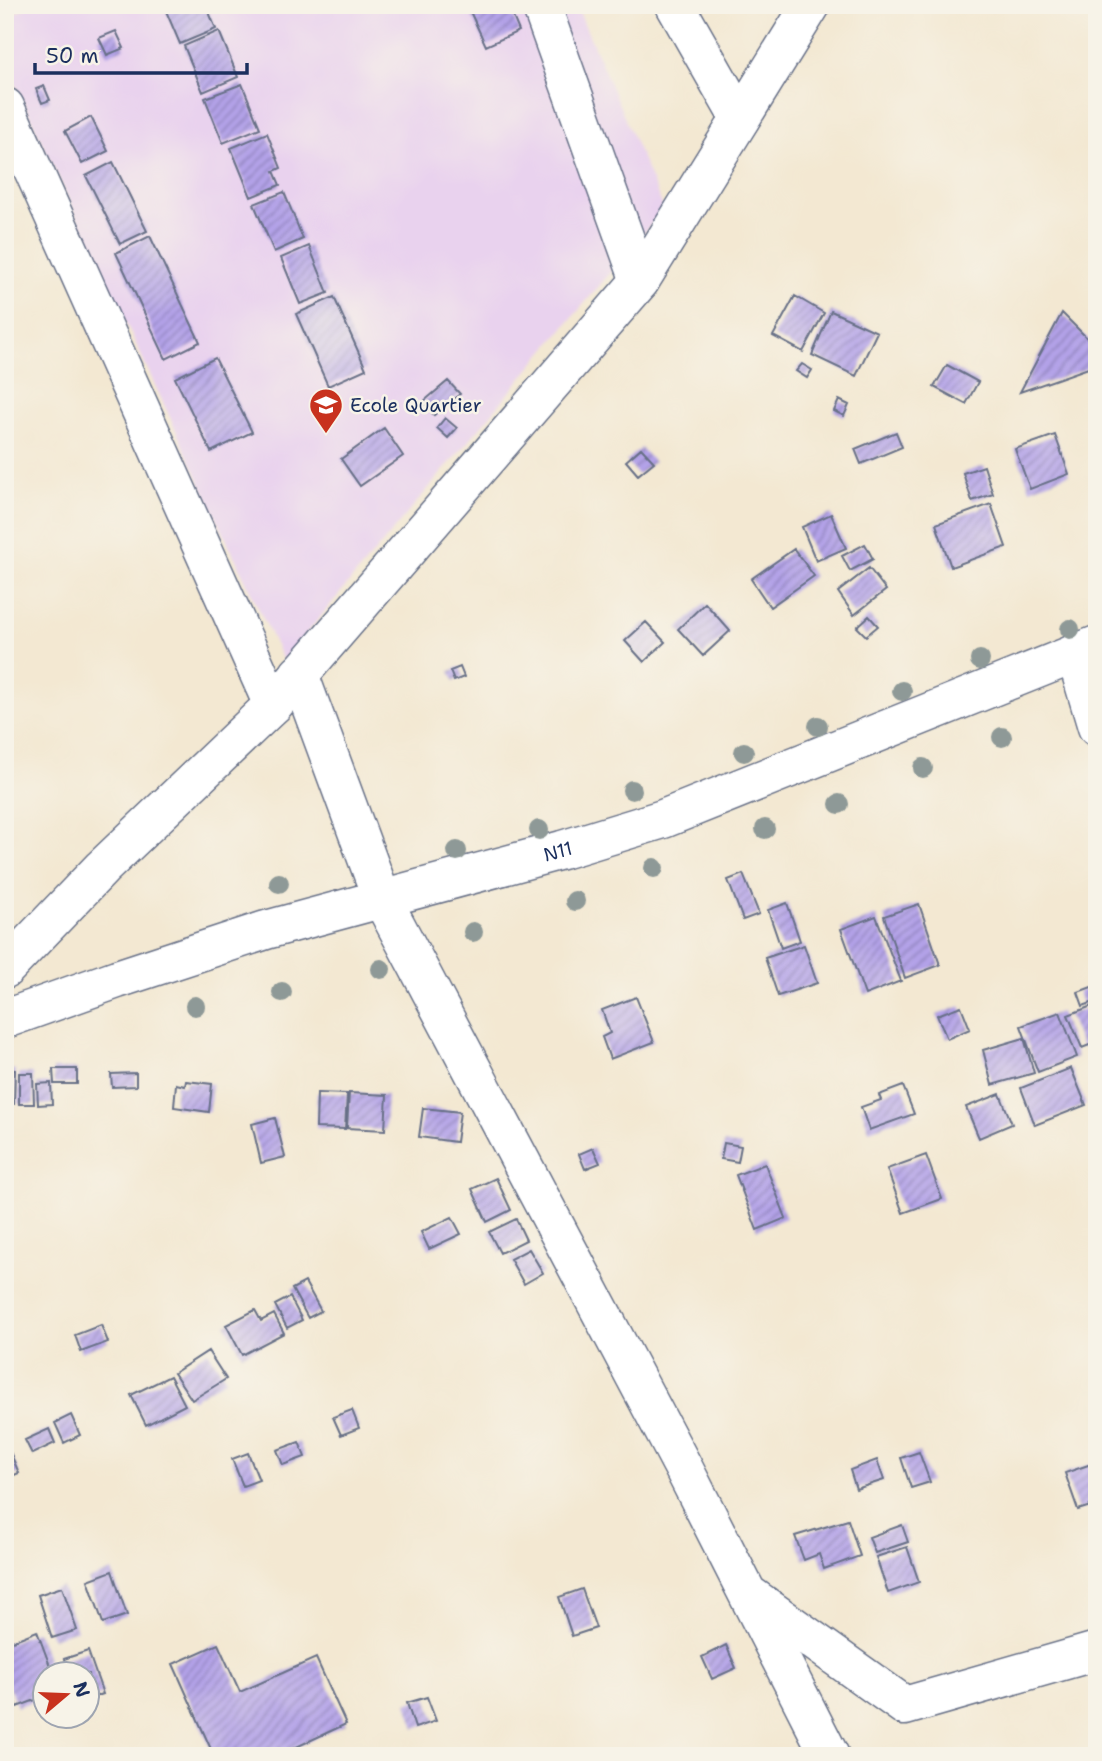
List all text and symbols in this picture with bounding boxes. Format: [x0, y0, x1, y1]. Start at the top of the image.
scale bar [35, 32, 247, 76]
text: 50 m [46, 42, 99, 70]
school or university icon: Ecole Quartier [307, 386, 345, 435]
place label: Ecole Quartier [350, 393, 482, 418]
street label: N11 [540, 835, 575, 867]
north arrow [32, 1660, 102, 1730]
text: N [67, 1678, 96, 1701]

